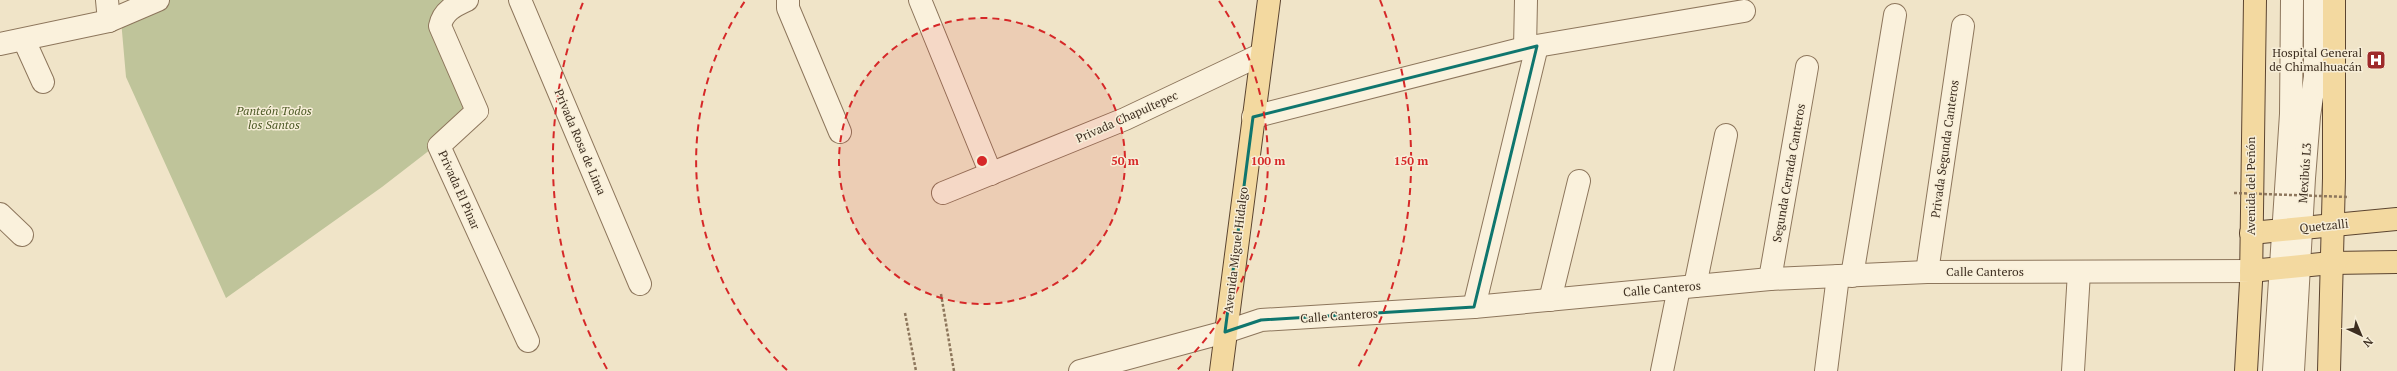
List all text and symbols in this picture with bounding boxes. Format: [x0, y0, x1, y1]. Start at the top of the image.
place label: Hospital General de Chimalhuacán [2269, 45, 2362, 74]
hospital icon: Hospital General de Chimalhuacán [2365, 49, 2387, 71]
street label: Privada Segunda Canteros [1927, 79, 1962, 219]
street label: Privada Rosa de Lima [551, 87, 610, 197]
street label: Privada Chapultepec [1073, 87, 1181, 146]
street label: Segunda Cerrada Canteros [1769, 102, 1808, 243]
park label: Panteón Todos los Santos [235, 103, 312, 132]
street label: Avenida del Peñón [2243, 137, 2258, 235]
street label: Mexibús L3 [2295, 142, 2314, 204]
street label: Privada El Pinar [435, 148, 484, 232]
text: 50 m [1111, 153, 1139, 168]
text: 100 m [1251, 153, 1285, 168]
text: 150 m [1394, 153, 1428, 168]
centre of rings [975, 154, 989, 168]
street label: Avenida Miguel Hidalgo [1220, 186, 1251, 314]
street label: Quetzalli [2299, 215, 2349, 236]
street label: Calle Canteros [1946, 264, 2024, 279]
street label: Calle Canteros [1623, 278, 1701, 299]
street label: Calle Canteros [1300, 305, 1378, 326]
north arrow [2341, 315, 2381, 355]
text: N [2360, 334, 2376, 351]

